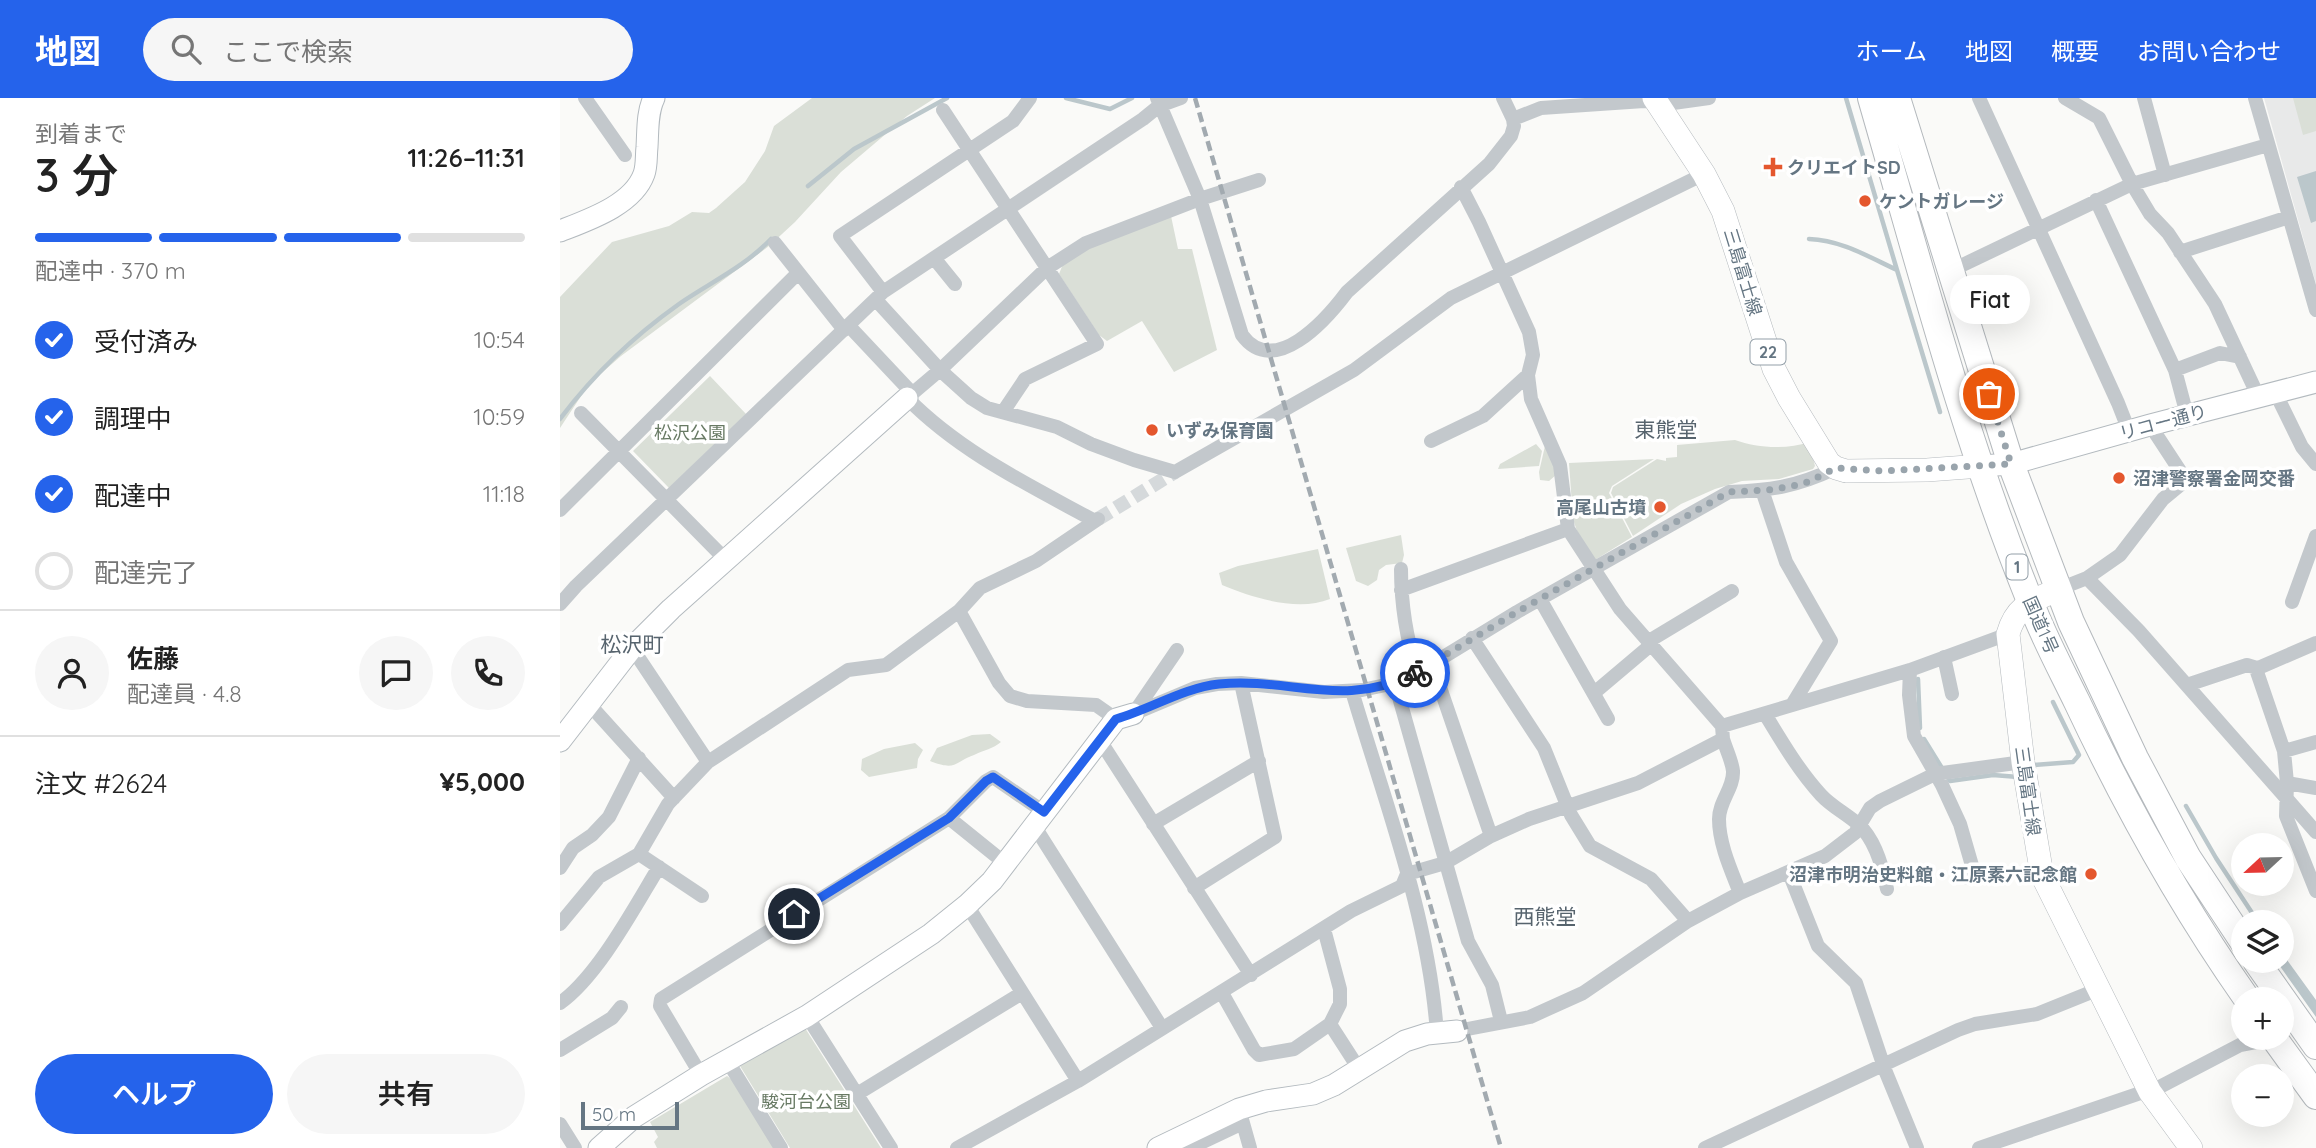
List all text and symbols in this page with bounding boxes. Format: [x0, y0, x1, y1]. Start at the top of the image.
search box [143, 18, 633, 81]
text: 地図 [35, 30, 101, 71]
icon: search [167, 30, 205, 68]
text: ここで検索 [223, 35, 353, 68]
text: ホーム [1856, 36, 1927, 66]
text: 地図 [1965, 36, 2013, 66]
text: 概要 [2051, 36, 2099, 66]
text: お問い合わせ [2137, 36, 2281, 66]
text: 到着まで [35, 119, 127, 148]
text: 11:26–11:31 [407, 141, 525, 174]
text: 3 分 [35, 146, 118, 204]
place label: クリエイトSD [1787, 156, 1901, 179]
marker: クリエイトSD [1765, 159, 1781, 175]
place label: ケントガレージ [1879, 190, 2004, 213]
marker: ケントガレージ [1857, 193, 1873, 209]
street label: 三島富士線 [1719, 226, 1767, 318]
text: 配達中 · 370 m [35, 256, 186, 285]
callout: Fiat [1949, 275, 2029, 324]
text: Fiat [1969, 285, 2011, 314]
icon: check [35, 321, 73, 359]
text: 受付済み [94, 325, 198, 358]
text: 10:54 [474, 325, 525, 354]
road number: 22 [1750, 340, 1786, 364]
pin [1959, 364, 2019, 424]
icon: bag [1970, 375, 2008, 413]
icon: check [35, 398, 73, 436]
street label: リコー通り [2117, 399, 2209, 445]
text: 調理中 [94, 402, 172, 435]
text: 10:59 [473, 402, 525, 431]
district label: 東熊堂 [1635, 416, 1698, 442]
place label: いずみ保育園 [1166, 419, 1274, 442]
park label: 松沢公園 [654, 421, 726, 444]
marker: いずみ保育園 [1144, 422, 1160, 438]
place label: 沼津警察署金岡交番 [2133, 467, 2295, 490]
marker: 沼津警察署金岡交番 [2111, 470, 2127, 486]
icon: check [35, 475, 73, 513]
text: 配達中 [94, 479, 172, 512]
text: 11:18 [483, 479, 525, 508]
place label: 高尾山古墳 [1556, 496, 1646, 519]
marker: 高尾山古墳 [1652, 499, 1668, 515]
road number: 1 [2006, 554, 2028, 580]
text: 配達完了 [94, 556, 198, 589]
street label: 国道1号 [2018, 593, 2064, 657]
district label: 松沢町 [601, 631, 664, 657]
button: person [35, 636, 109, 710]
button: chat [359, 636, 433, 710]
button: phone [451, 636, 525, 710]
courier [1380, 638, 1450, 708]
text: 佐藤 [127, 642, 179, 675]
icon: bike [1396, 654, 1434, 692]
text: 配達員 · 4.8 [127, 679, 242, 708]
street label: 三島富士線 [2010, 745, 2046, 837]
text: ¥5,000 [439, 765, 525, 798]
text: 注文 #2624 [35, 767, 167, 800]
north arrow [2231, 833, 2294, 896]
map controls [2231, 833, 2294, 1127]
place label: 沼津市明治史料館・江原素六記念館 [1789, 863, 2077, 886]
marker: 沼津市明治史料館・江原素六記念館 [2083, 866, 2099, 882]
pin [764, 884, 824, 944]
icon: home [775, 895, 813, 933]
district label: 西熊堂 [1514, 903, 1577, 929]
button: layers [2231, 910, 2294, 973]
button: + [2231, 987, 2294, 1050]
button: ヘルプ [35, 1054, 273, 1134]
button: 共有 [287, 1054, 525, 1134]
button: − [2231, 1064, 2294, 1127]
park label: 駿河台公園 [761, 1090, 851, 1113]
scale bar [581, 1099, 679, 1131]
text: 50 m [592, 1102, 636, 1126]

